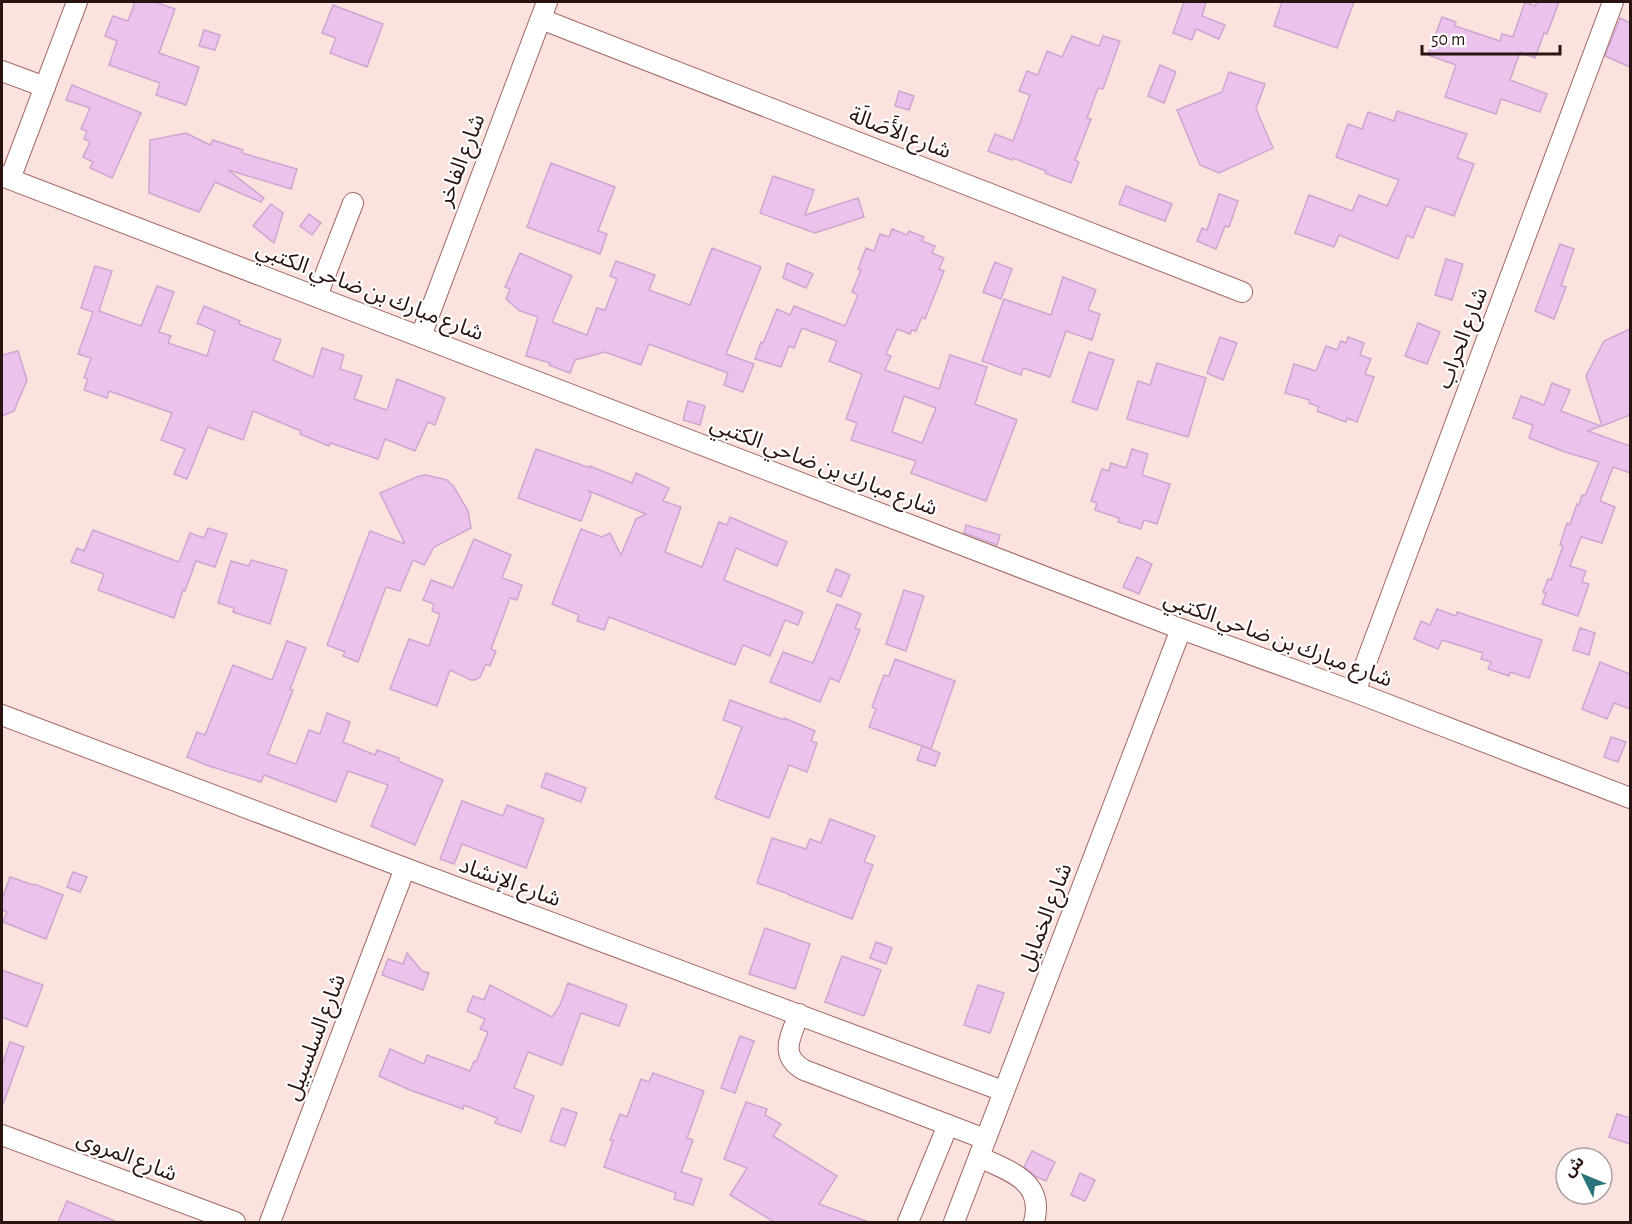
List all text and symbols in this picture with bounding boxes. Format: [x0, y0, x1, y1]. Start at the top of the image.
scale bar [1422, 18, 1560, 56]
text: 50 m [1431, 31, 1465, 49]
street label: شارع الأَصَالَة [844, 99, 956, 167]
street label: شارع الفاخر [433, 111, 493, 212]
street label: شارع مبارك بن ضاحي الكتبي [252, 237, 487, 349]
street label: شارع الحراب [1433, 284, 1496, 394]
street label: شارع مبارك بن ضاحي الكتبي [706, 412, 941, 524]
street label: شارع مبارك بن ضاحي الكتبي [1159, 587, 1395, 695]
street label: شارع الإنشاد [455, 854, 564, 915]
street label: شارع الخمايل [1014, 860, 1080, 976]
street label: شارع السلسبيل [281, 971, 354, 1105]
street label: شارع المروى [72, 1127, 180, 1190]
north arrow [1554, 1146, 1614, 1206]
text: ش [1560, 1153, 1588, 1181]

